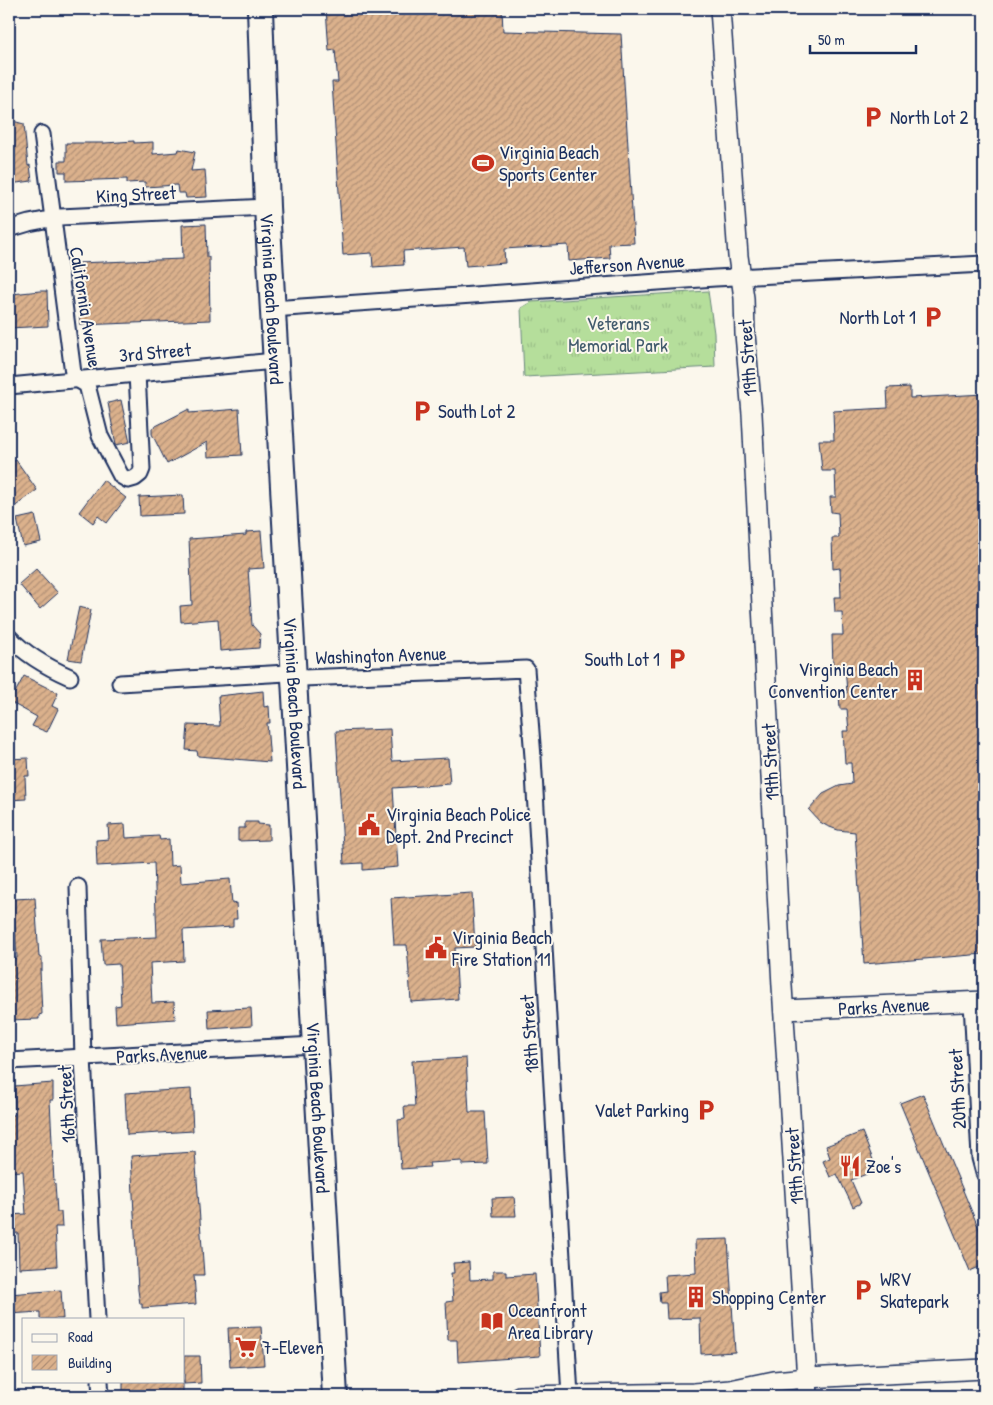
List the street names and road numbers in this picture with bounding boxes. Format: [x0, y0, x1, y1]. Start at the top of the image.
street label: King Street [95, 179, 177, 209]
street label: Virginia Beach Boulevard [254, 212, 290, 386]
street label: California Avenue [64, 245, 108, 370]
street label: Jefferson Avenue [568, 247, 686, 281]
street label: 19th Street [731, 318, 763, 397]
street label: 3rd Street [118, 336, 192, 368]
street label: Virginia Beach Boulevard [277, 617, 313, 790]
street label: Washington Avenue [315, 640, 447, 670]
street label: 19th Street [755, 722, 785, 801]
street label: Parks Avenue [838, 991, 931, 1021]
street label: 18th Street [513, 994, 545, 1074]
street label: Virginia Beach Boulevard [301, 1021, 336, 1194]
street label: Parks Avenue [116, 1039, 209, 1069]
street label: 20th Street [942, 1048, 972, 1130]
street label: 16th Street [51, 1064, 81, 1143]
street label: 19th Street [778, 1126, 810, 1205]

